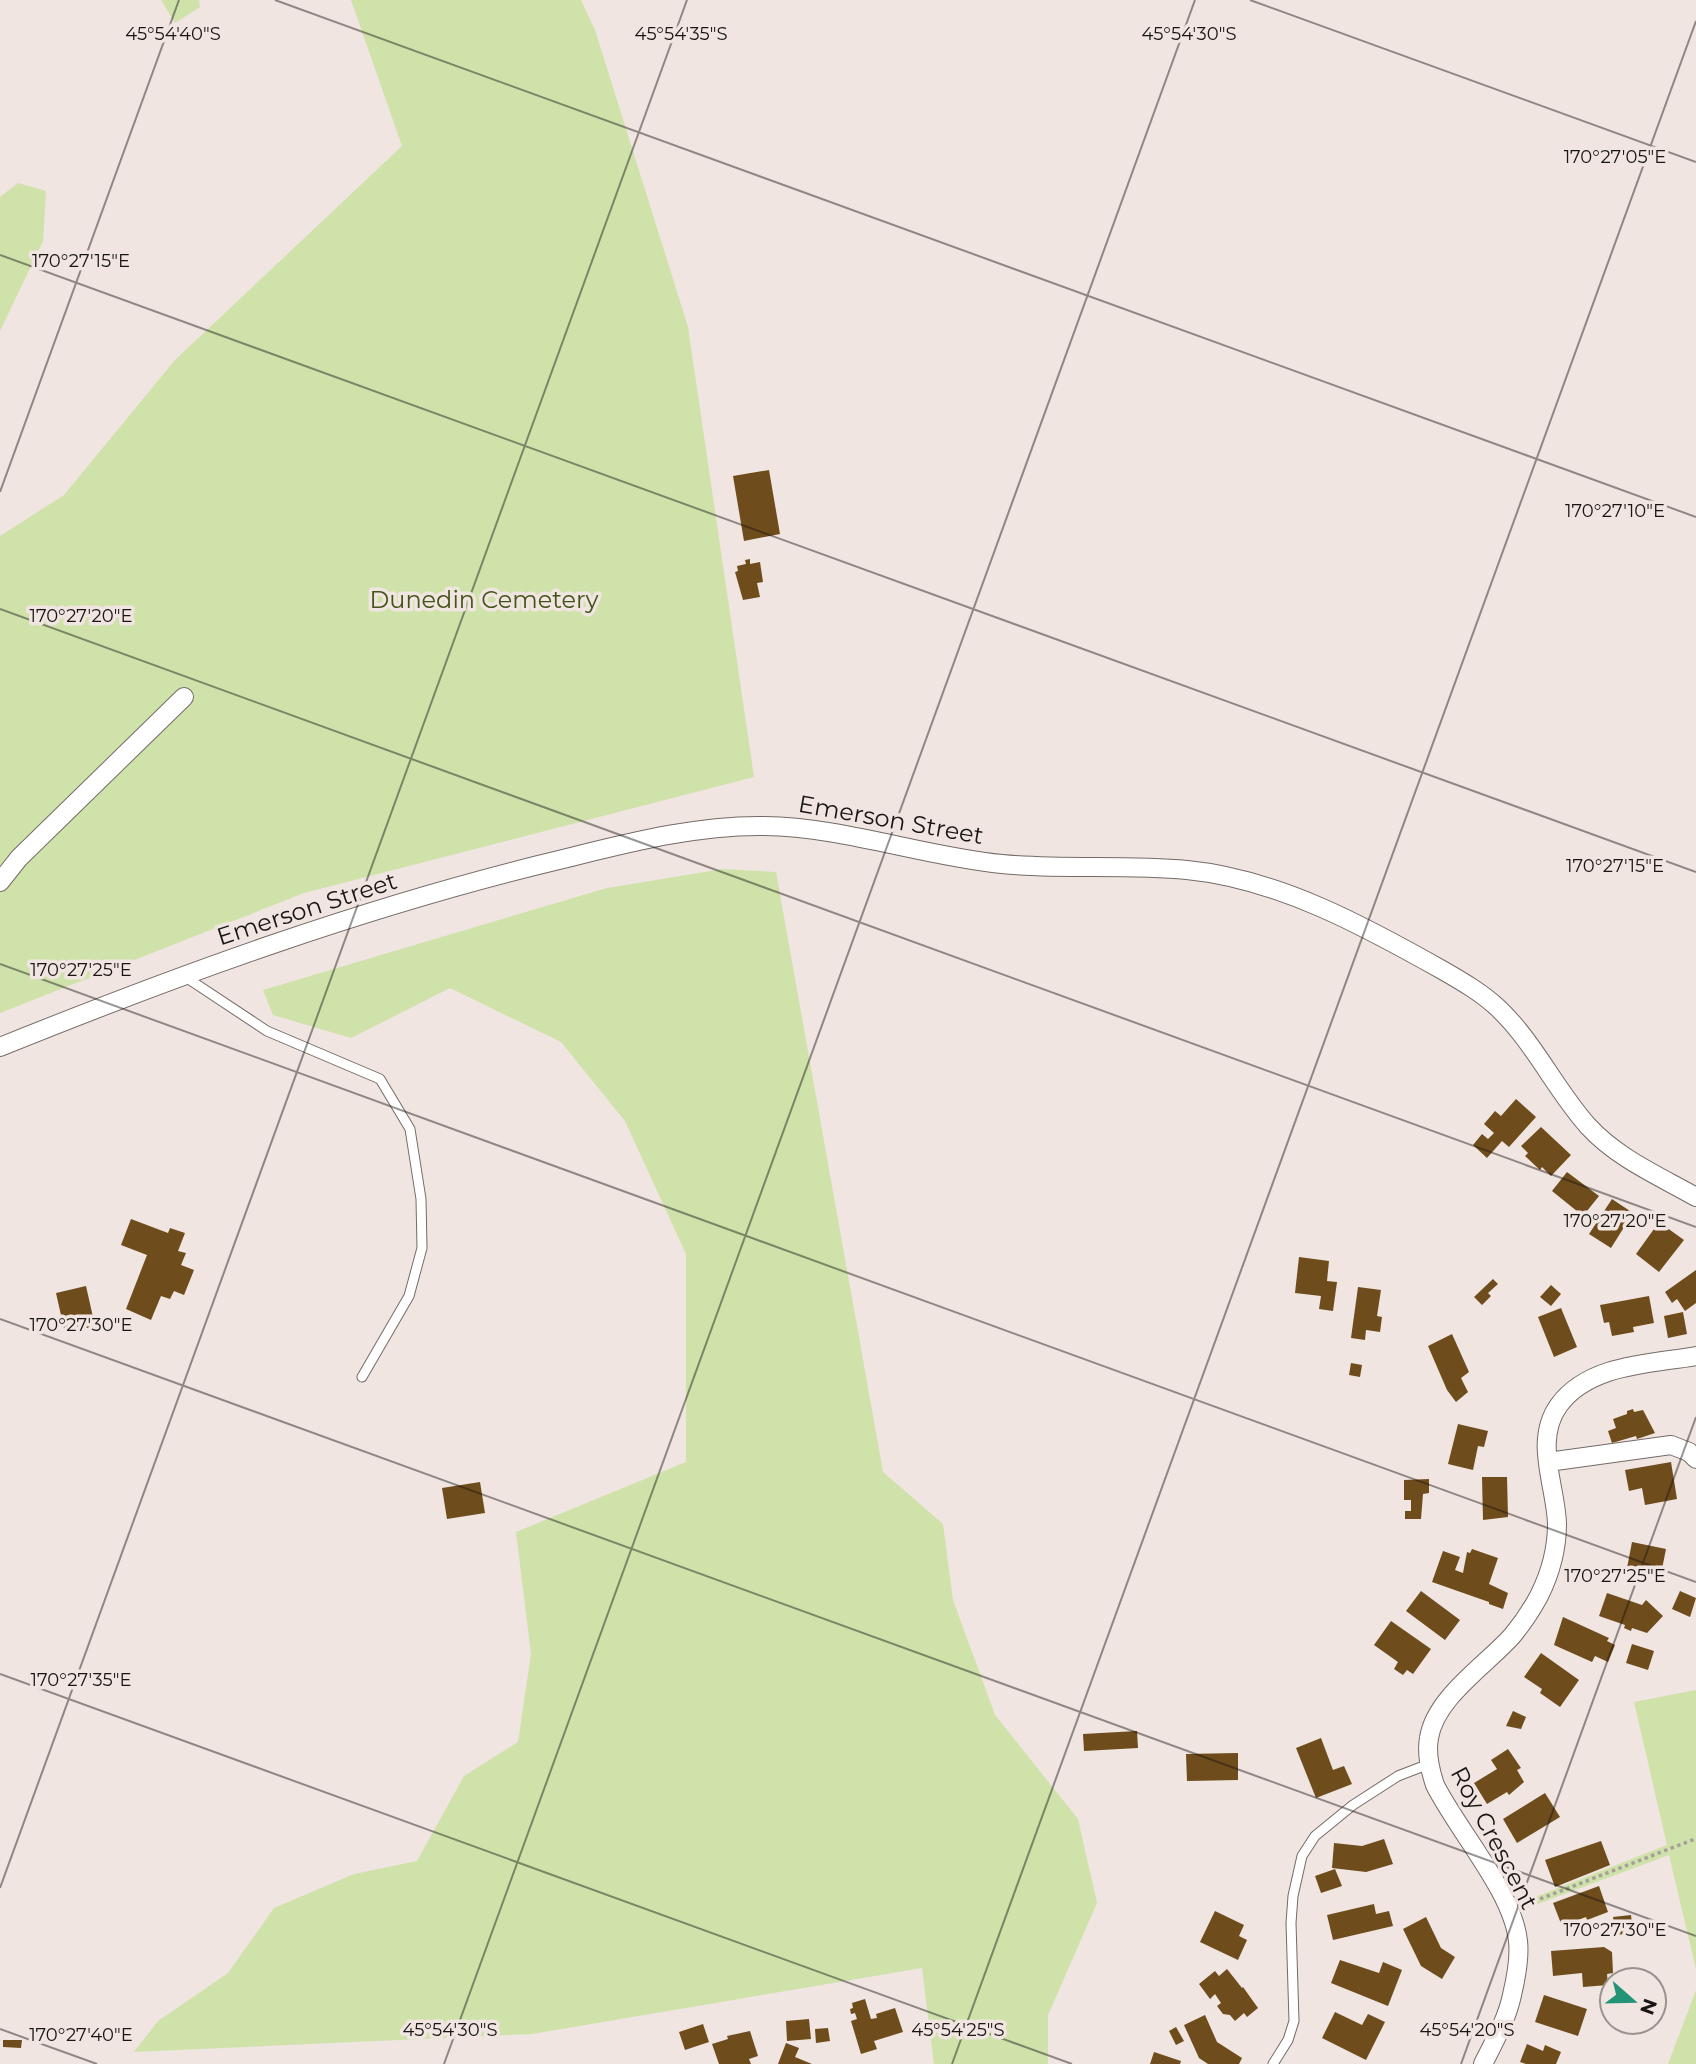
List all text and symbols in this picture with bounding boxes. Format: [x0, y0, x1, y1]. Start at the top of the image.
text: 45°54'40"S [125, 23, 221, 45]
text: 45°54'35"S [635, 23, 727, 45]
text: 45°54'30"S [1142, 23, 1236, 45]
text: 170°27'05"E [1564, 146, 1666, 168]
text: 170°27'15"E [32, 250, 130, 272]
text: 170°27'10"E [1565, 500, 1665, 522]
park label: Dunedin Cemetery [369, 585, 599, 614]
text: 170°27'20"E [29, 605, 133, 627]
street label: Emerson Street [796, 789, 986, 850]
text: 170°27'15"E [1566, 855, 1664, 877]
street label: Emerson Street [213, 866, 401, 951]
text: 170°27'25"E [30, 959, 132, 981]
text: 170°27'20"E [1563, 1210, 1667, 1232]
text: 170°27'30"E [29, 1314, 133, 1336]
text: 170°27'25"E [1564, 1565, 1666, 1587]
text: 170°27'35"E [31, 1669, 131, 1691]
street label: Roy Crescent [1445, 1761, 1544, 1914]
text: 170°27'30"E [1563, 1919, 1667, 1941]
north arrow [1598, 1966, 1668, 2036]
text: N [1635, 1995, 1662, 2018]
text: 45°54'30"S [403, 2019, 497, 2041]
text: 45°54'25"S [911, 2019, 1005, 2041]
text: 45°54'20"S [1419, 2019, 1515, 2041]
text: 170°27'40"E [29, 2024, 133, 2046]

